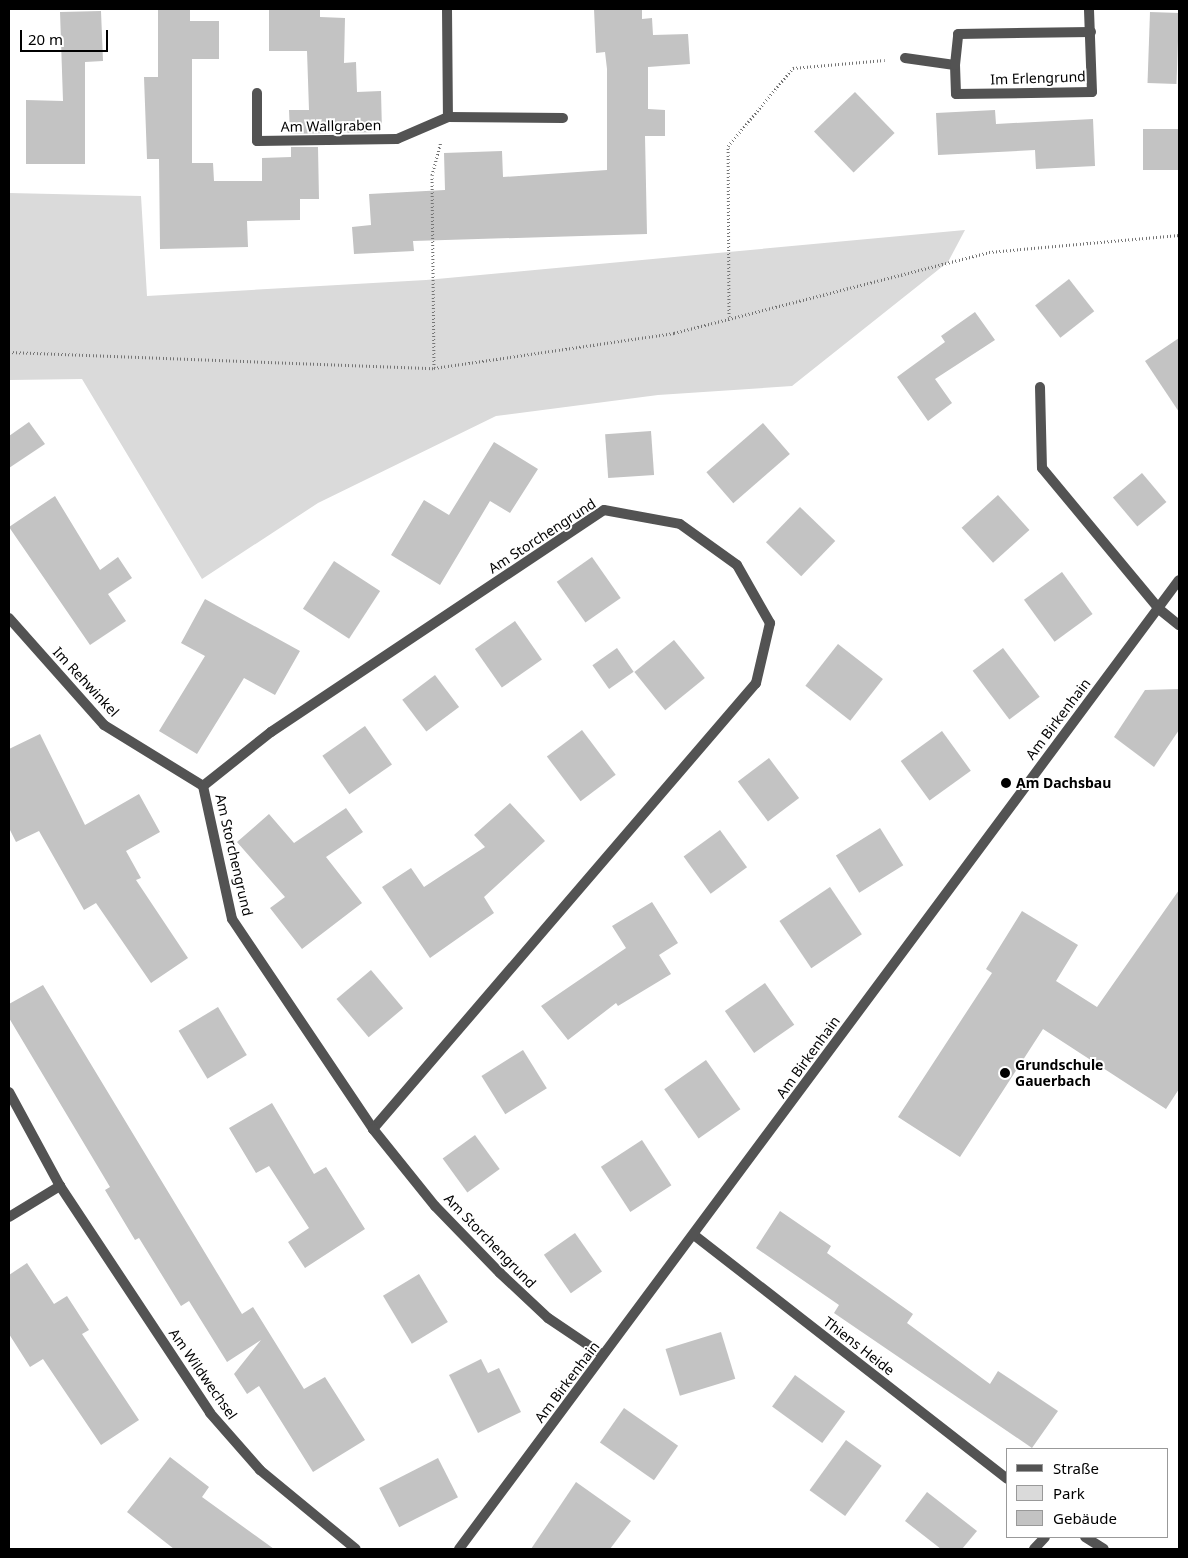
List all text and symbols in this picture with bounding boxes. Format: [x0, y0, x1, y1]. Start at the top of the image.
scale bar [22, 20, 110, 52]
text: 20 m [28, 29, 63, 49]
street label: Im Erlengrund [990, 68, 1086, 88]
street label: Am Wallgraben [281, 117, 381, 135]
street label: Am Storchengrund [485, 495, 599, 577]
street label: Im Rehwinkel [50, 644, 122, 720]
street label: Am Birkenhain [1022, 675, 1094, 763]
place label: Am Dachsbau [1016, 775, 1111, 791]
marker: Am Dachsbau [1000, 777, 1012, 789]
street label: Am Storchengrund [212, 792, 256, 918]
street label: Am Birkenhain [773, 1013, 843, 1101]
place label: Grundschule Gauerbach [1015, 1057, 1103, 1090]
marker: Grundschule Gauerbach [999, 1067, 1011, 1079]
street label: Am Storchengrund [441, 1190, 539, 1292]
street label: Thiens Heide [820, 1313, 898, 1379]
street label: Am Wildwechsel [165, 1325, 241, 1423]
street label: Am Birkenhain [531, 1338, 603, 1426]
legend [1006, 1448, 1168, 1538]
text: Straße [1053, 1458, 1099, 1478]
text: Park [1053, 1483, 1085, 1503]
text: Gebäude [1053, 1508, 1117, 1528]

